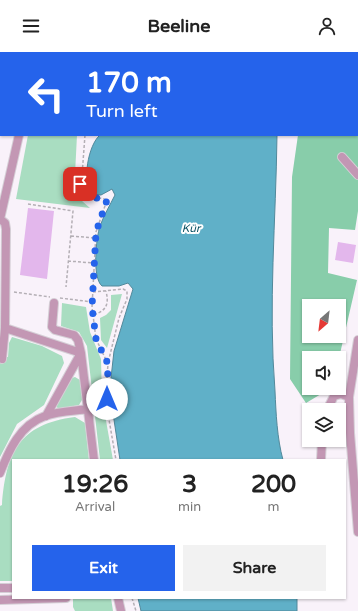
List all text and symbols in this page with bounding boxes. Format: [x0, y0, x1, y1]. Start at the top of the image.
icon: menu [20, 15, 42, 37]
text: Beeline [148, 15, 210, 37]
icon: person [316, 15, 338, 37]
text: 170 m [86, 66, 172, 100]
icon: left [20, 68, 72, 120]
text: Turn left [86, 100, 158, 122]
pin [63, 167, 97, 201]
icon: arrive [69, 173, 91, 195]
water label: Kür [182, 222, 202, 235]
north arrow [302, 299, 346, 343]
map controls [302, 299, 346, 447]
button: sound [302, 351, 346, 395]
position arrow [86, 378, 128, 420]
button: layers [302, 403, 346, 447]
text: 19:26 [62, 470, 128, 499]
text: 3 [182, 470, 197, 499]
text: 200 [251, 470, 296, 499]
text: Arrival [75, 499, 115, 515]
text: min [178, 499, 201, 515]
text: m [268, 499, 280, 515]
button: Exit [32, 545, 175, 591]
button: Share [183, 545, 326, 591]

